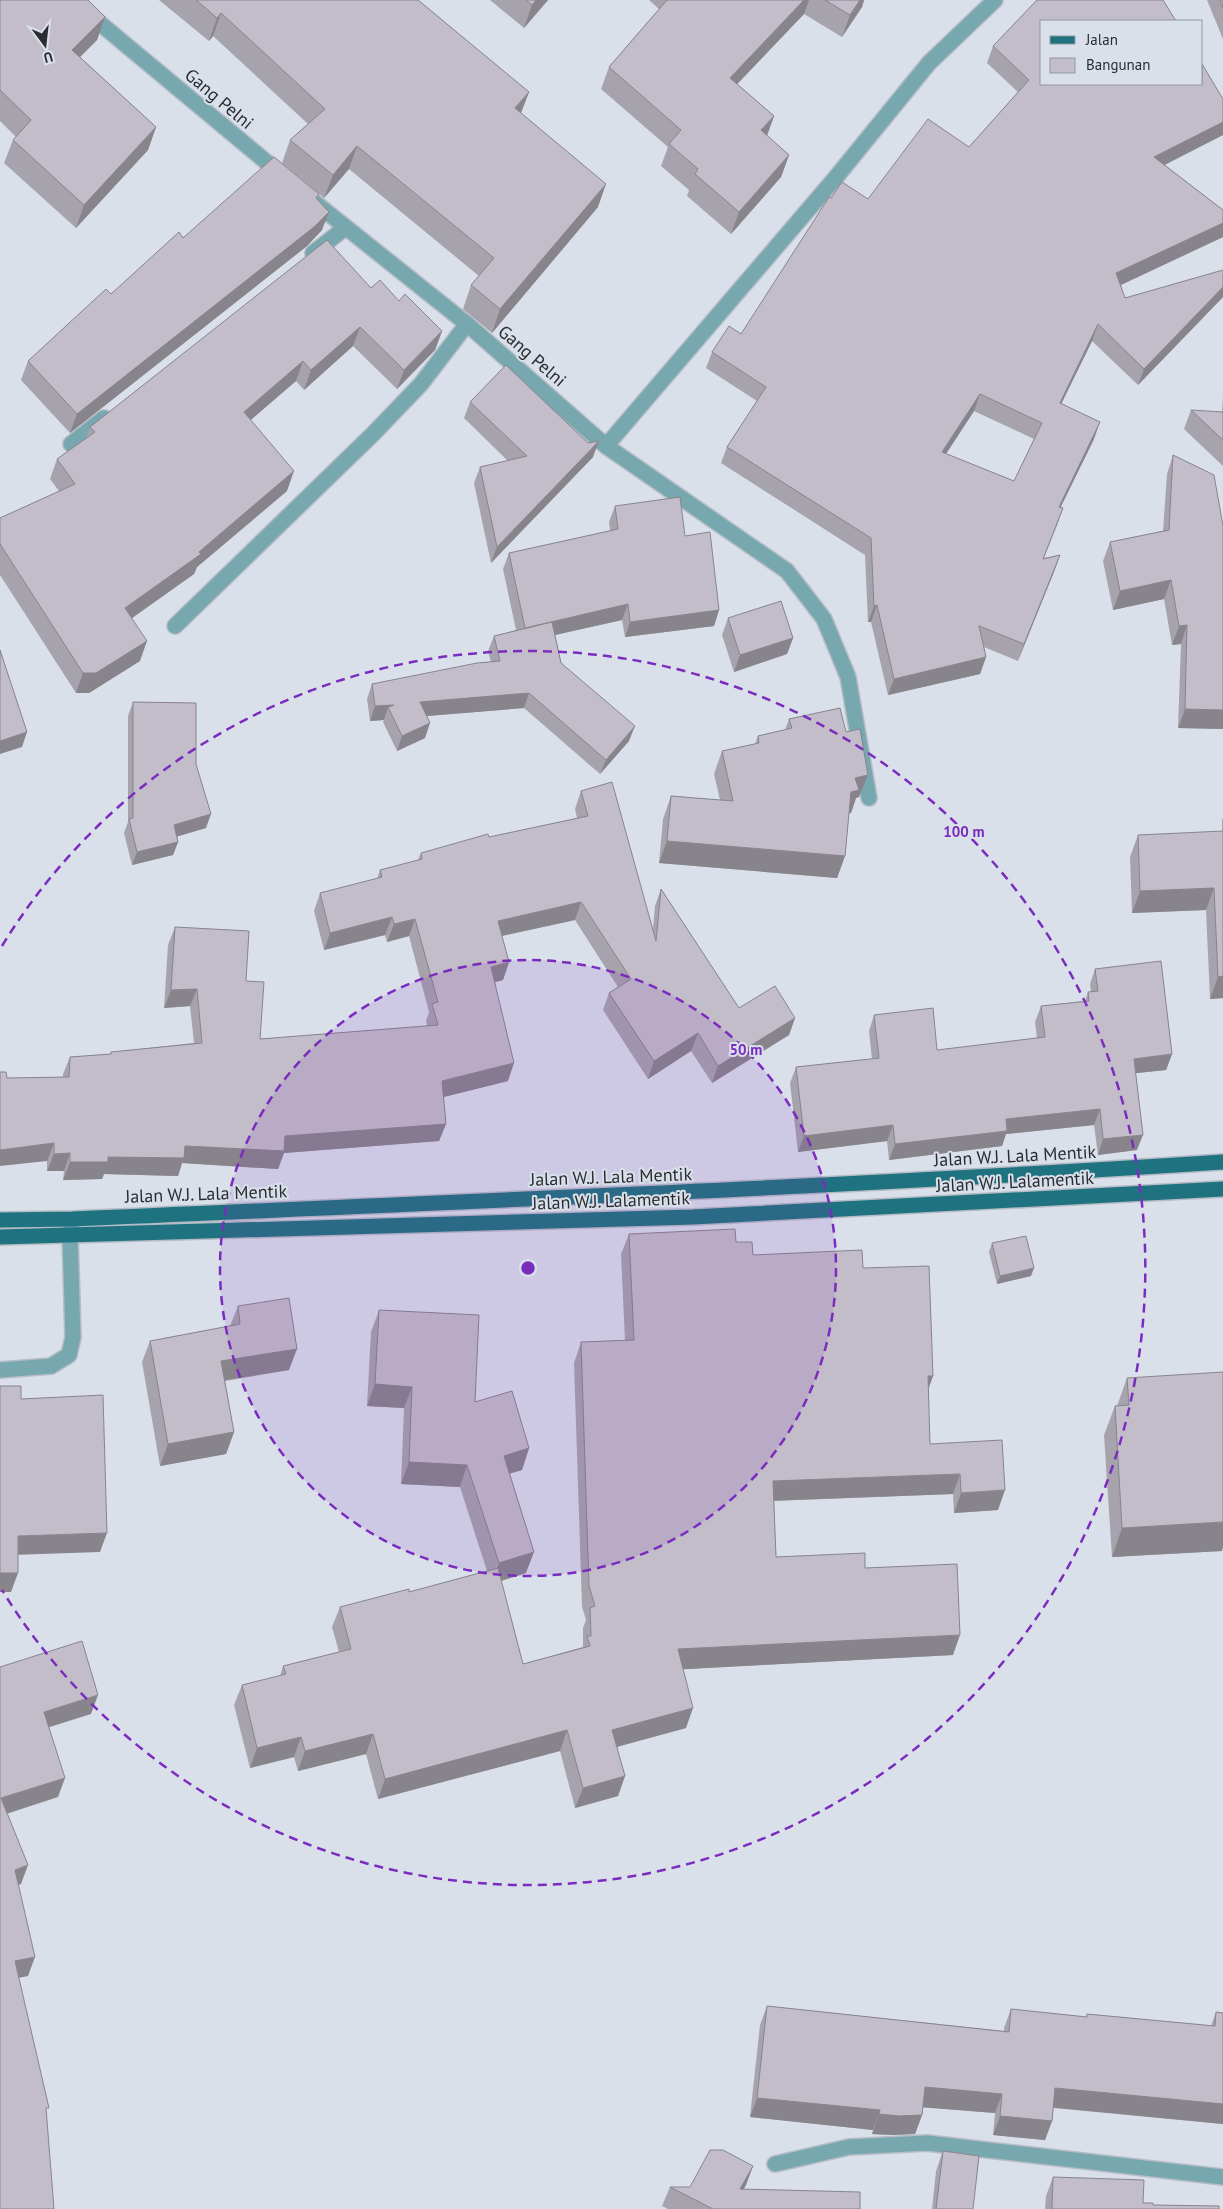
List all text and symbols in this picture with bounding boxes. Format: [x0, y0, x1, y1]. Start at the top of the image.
north arrow [20, 20, 70, 70]
legend [1040, 20, 1203, 85]
text: Jalan [1085, 30, 1118, 49]
text: U [42, 48, 55, 67]
text: Bangunan [1086, 55, 1150, 74]
street label: Gang Pelni [180, 63, 258, 134]
street label: Gang Pelni [494, 320, 571, 391]
text: 100 m [943, 822, 985, 841]
text: 50 m [730, 1040, 762, 1059]
street label: Jalan W.J. Lala Mentik [932, 1140, 1097, 1171]
street label: Jalan W.J. Lala Mentik [529, 1162, 693, 1191]
street label: Jalan W.J. Lalamentik [935, 1166, 1095, 1197]
street label: Jalan W.J. Lala Mentik [124, 1179, 288, 1208]
street label: Jalan W.J. Lalamentik [531, 1186, 691, 1215]
centre of rings [519, 1259, 537, 1277]

